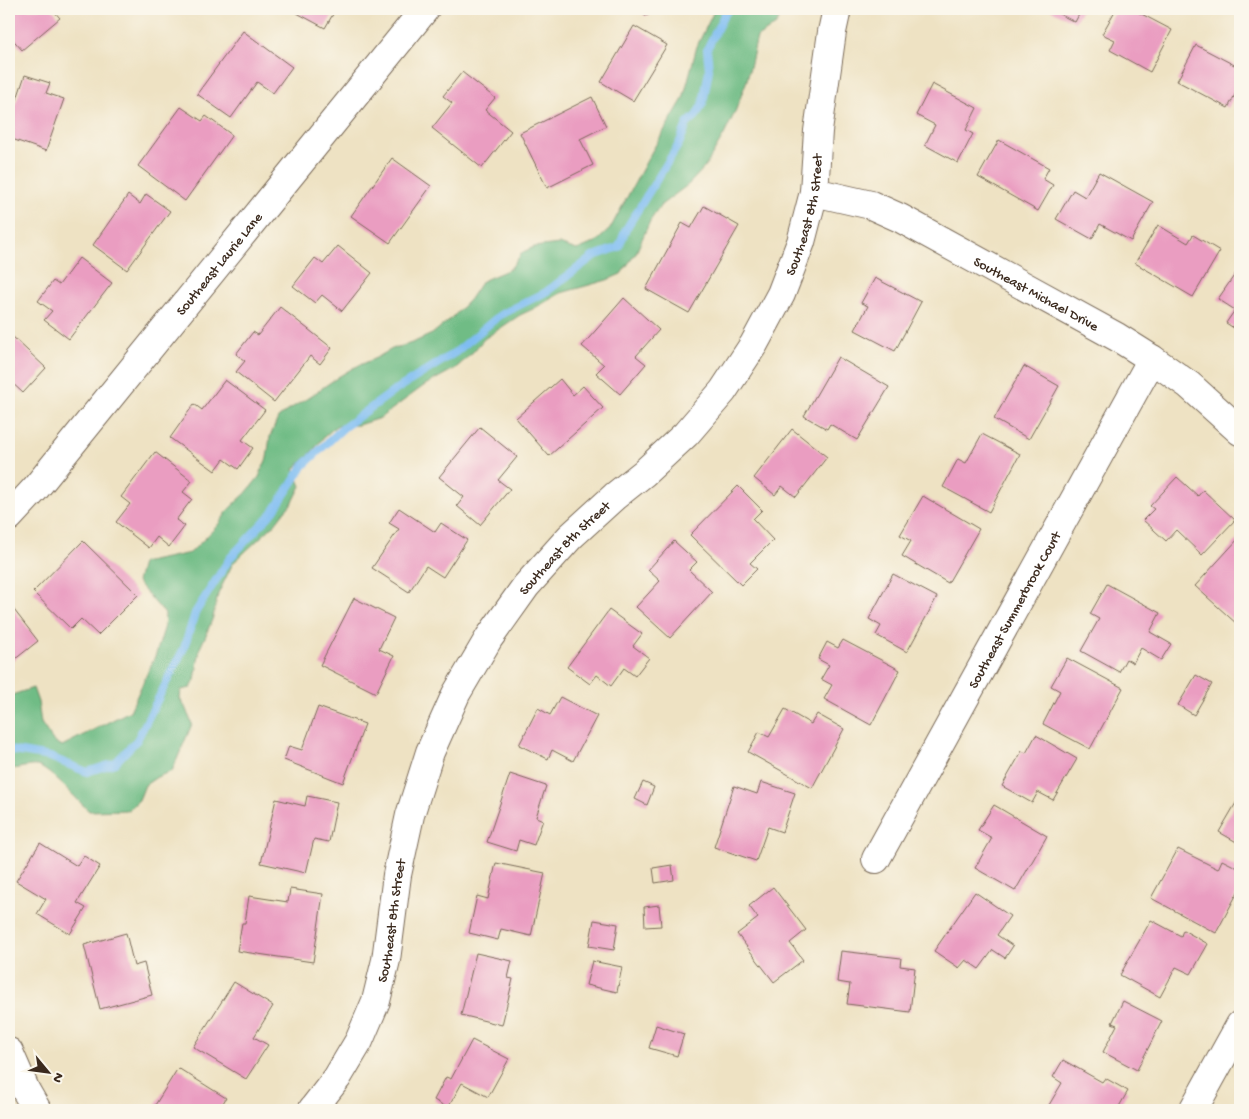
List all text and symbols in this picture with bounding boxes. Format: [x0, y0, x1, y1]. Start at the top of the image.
street label: Southeast 8th Street [783, 152, 828, 278]
street label: Southeast Laurie Lane [173, 209, 268, 320]
street label: Southeast Michael Drive [970, 254, 1101, 337]
street label: Southeast 8th Street [516, 498, 616, 599]
street label: Southeast Summerbrook Court [966, 528, 1067, 692]
street label: Southeast 8th Street [375, 857, 411, 985]
north arrow [22, 1046, 72, 1096]
text: N [48, 1069, 67, 1085]

